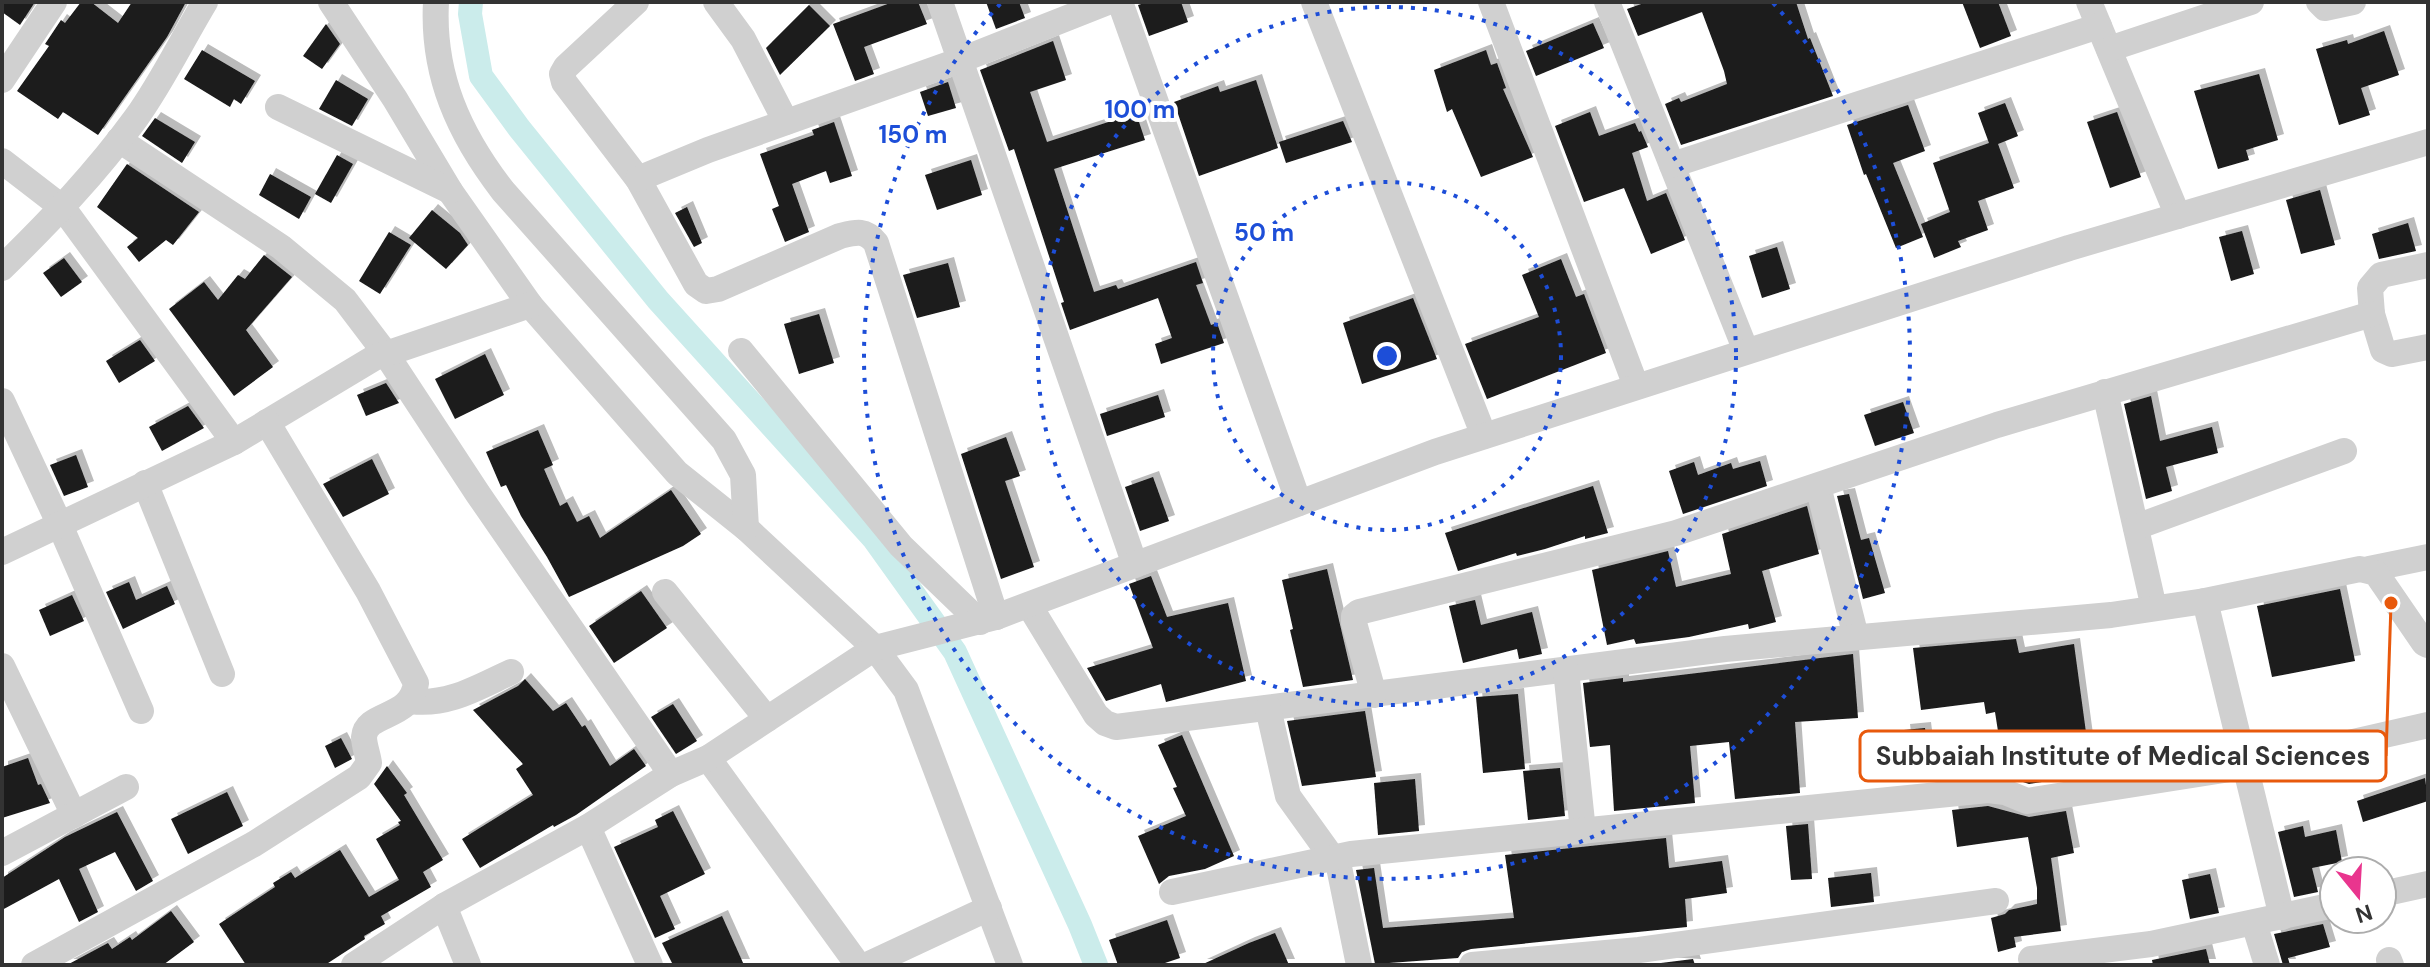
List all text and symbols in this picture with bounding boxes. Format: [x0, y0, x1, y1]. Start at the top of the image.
text: 100 m [1105, 94, 1175, 125]
text: 150 m [879, 119, 947, 150]
text: 50 m [1234, 217, 1294, 248]
centre of rings [1373, 342, 1401, 370]
callout: Subbaiah Institute of Medical Sciences [1860, 731, 2386, 781]
text: Subbaiah Institute of Medical Sciences [1876, 739, 2370, 773]
north arrow [2318, 855, 2398, 935]
text: N [2352, 897, 2376, 930]

